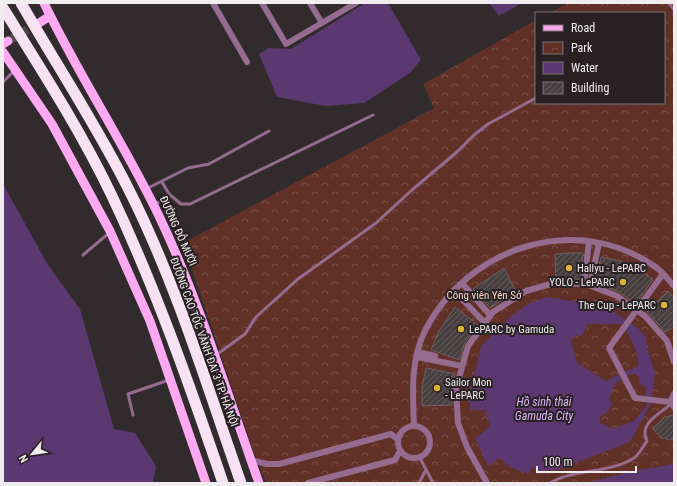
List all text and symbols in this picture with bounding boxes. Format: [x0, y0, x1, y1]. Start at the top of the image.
legend [535, 12, 665, 104]
text: Road [571, 21, 595, 35]
text: Park [571, 41, 593, 55]
text: Water [571, 61, 599, 75]
text: Building [571, 81, 609, 95]
street label: ĐƯỜNG ĐỖ MƯỜI [157, 194, 200, 268]
street label: ĐƯỜNG CAO TỐC VÀNH ĐAI 3 TP. HÀ NỘI [167, 255, 243, 428]
place label: Hallyu - LePARC [577, 262, 646, 275]
marker: Hallyu - LePARC [564, 263, 574, 273]
place label: YOLO - LePARC [549, 276, 615, 289]
marker: YOLO - LePARC [618, 277, 628, 287]
park label: Công viên Yên Sở [447, 289, 522, 302]
place label: The Cup - LePARC [578, 299, 656, 312]
marker: The Cup - LePARC [659, 300, 669, 310]
place label: LePARC by Gamuda [469, 323, 554, 336]
marker: LePARC by Gamuda [456, 324, 466, 334]
place label: Sailor Mon - LePARC [445, 376, 492, 402]
marker: Sailor Mon - LePARC [432, 383, 442, 393]
water label: Hồ sinh thái Gamuda City [515, 395, 574, 423]
north arrow [12, 434, 52, 474]
scale bar [537, 448, 636, 474]
text: N [16, 452, 31, 465]
text: 100 m [543, 455, 573, 469]

